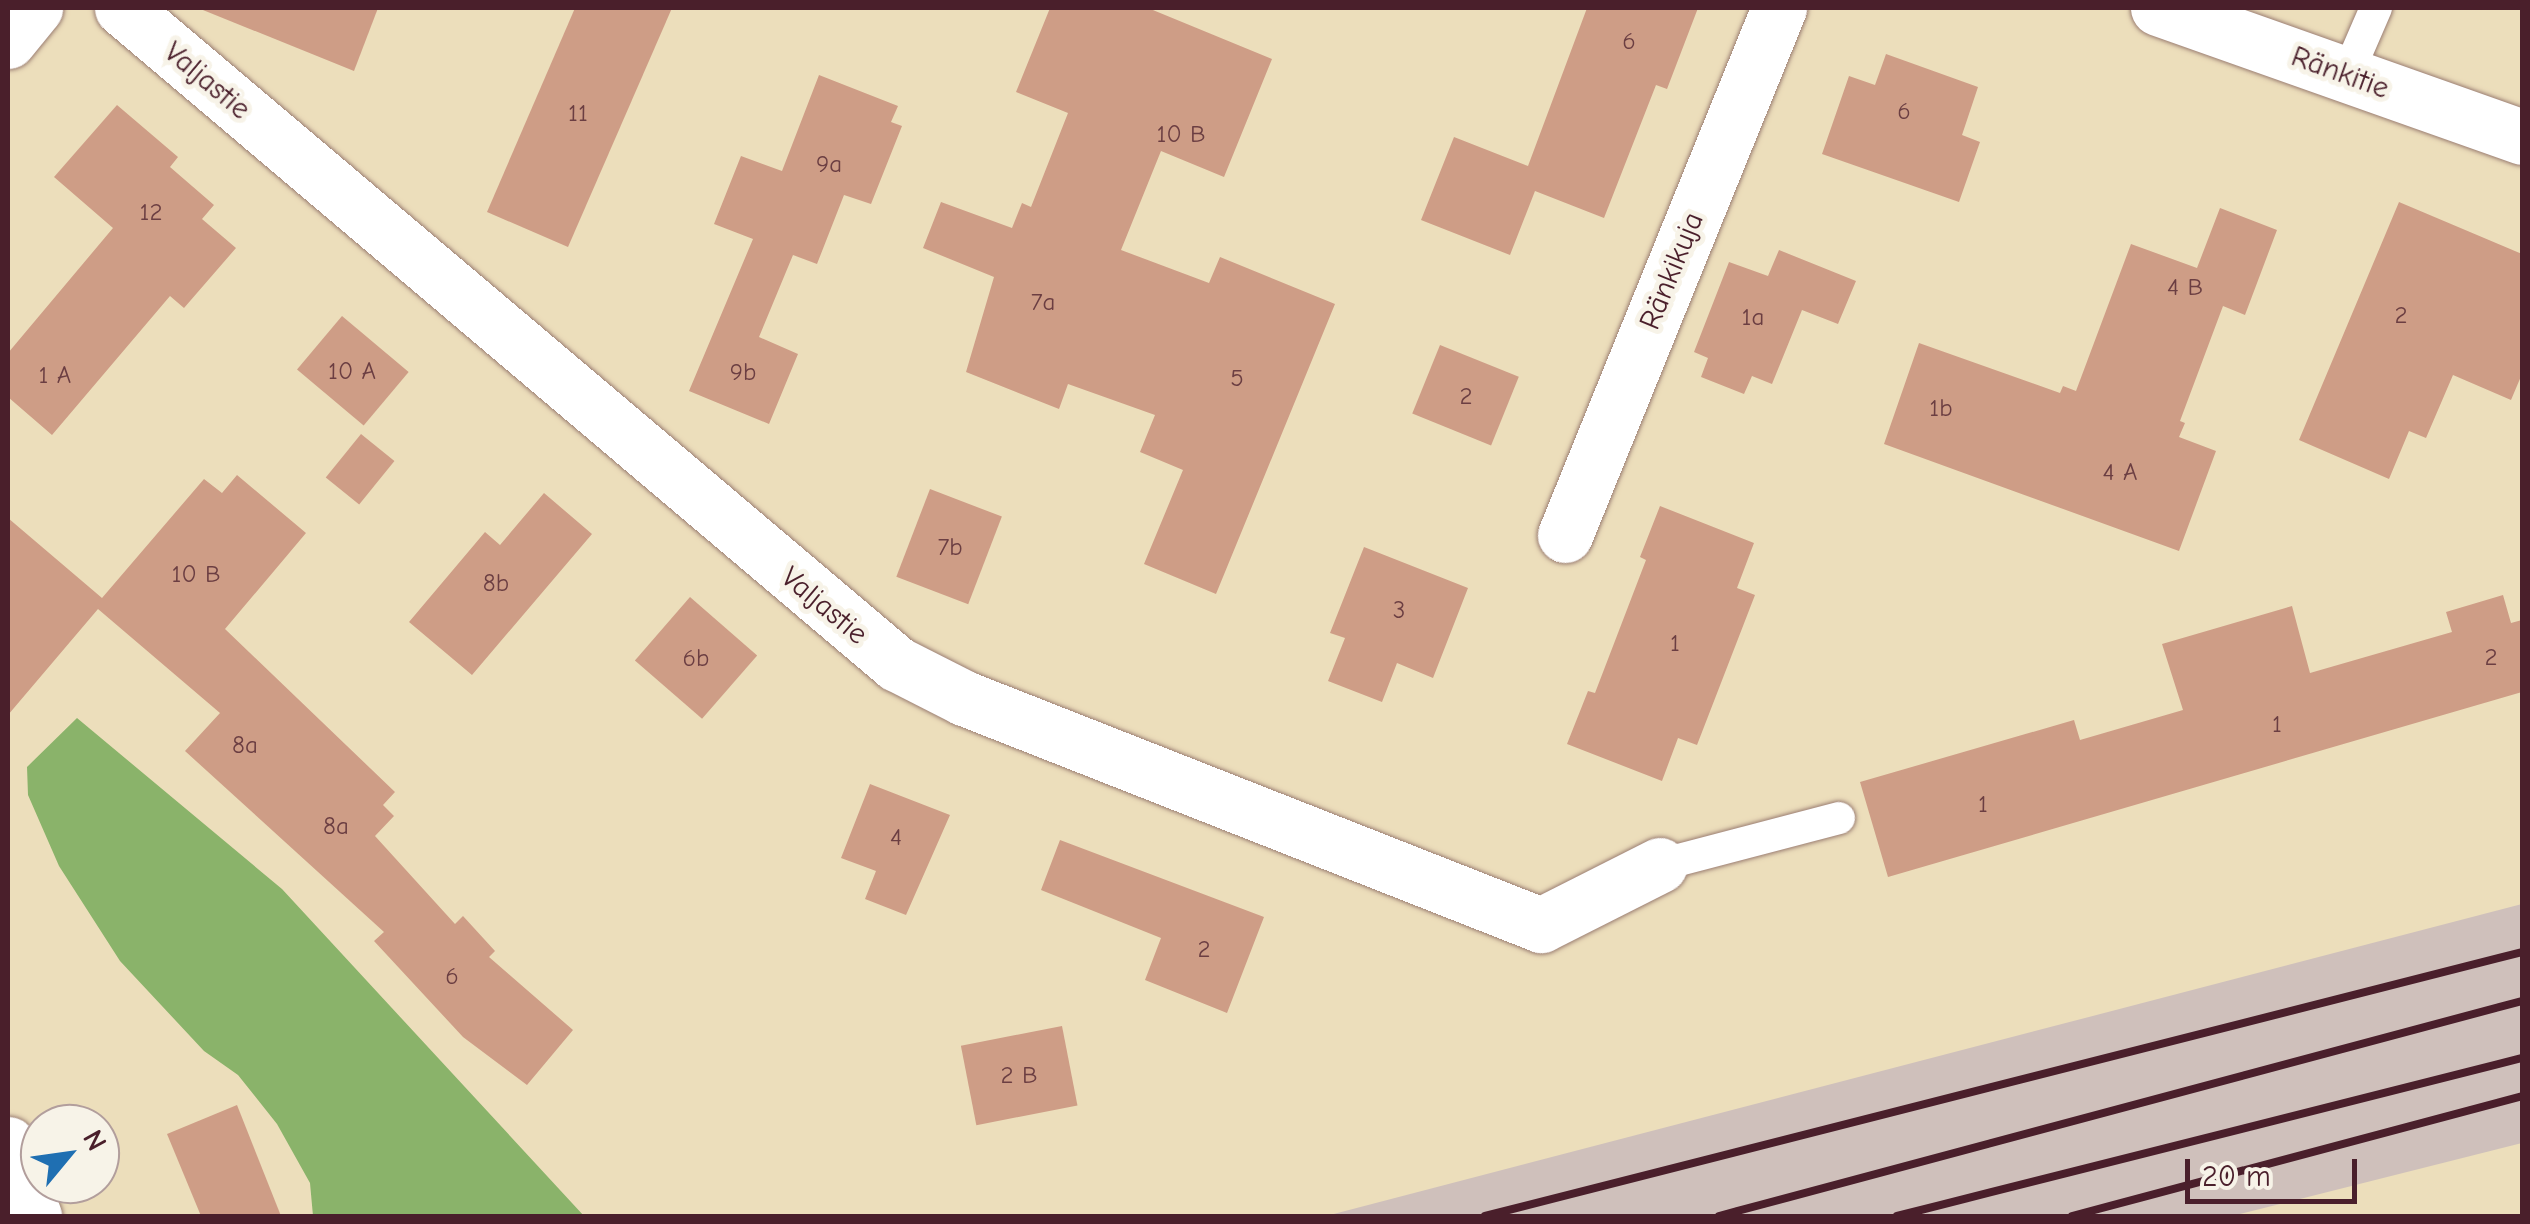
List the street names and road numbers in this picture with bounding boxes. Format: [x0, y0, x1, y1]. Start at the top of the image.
street label: Valjastie [156, 34, 258, 128]
street label: Ränkitie [2286, 39, 2394, 107]
street label: Ränkikuja [1632, 207, 1712, 335]
street label: Valjastie [773, 559, 875, 653]

